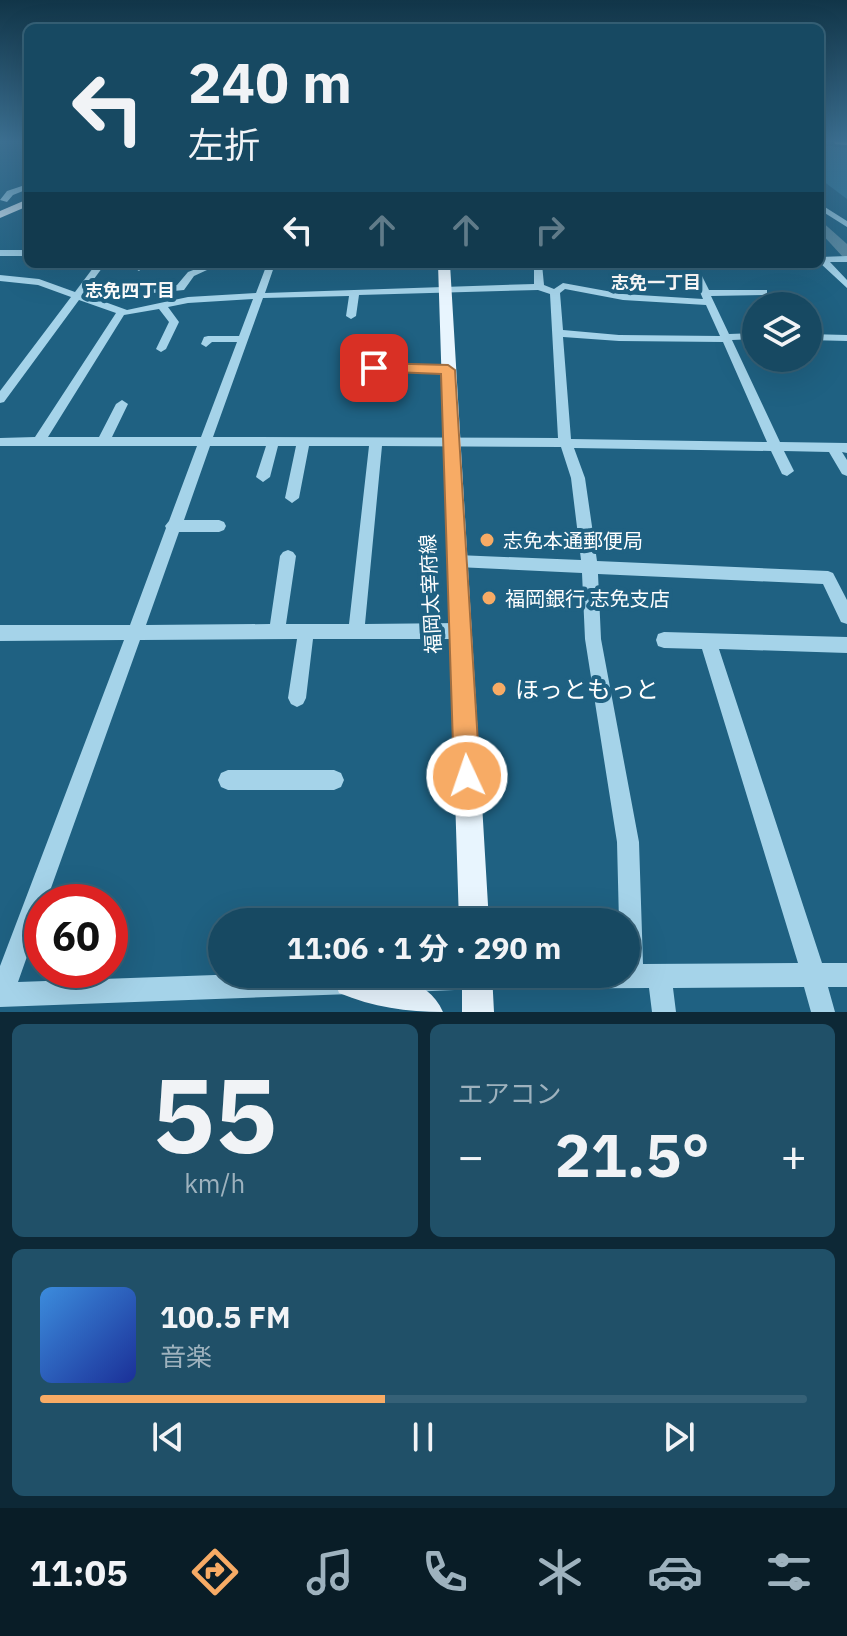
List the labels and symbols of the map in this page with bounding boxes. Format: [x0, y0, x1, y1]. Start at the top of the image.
district label: 志免一丁目 [611, 271, 701, 294]
district label: 志免四丁目 [85, 279, 175, 302]
pin [340, 334, 408, 402]
place label: 志免本通郵便局 [503, 527, 643, 554]
marker: 志免本通郵便局 [478, 531, 496, 549]
street label: 福岡太宰府線 [413, 533, 447, 655]
place label: 福岡銀行 志免支店 [505, 585, 670, 612]
marker: 福岡銀行 志免支店 [480, 589, 498, 607]
place label: ほっともっと [515, 673, 659, 705]
marker: ほっともっと [490, 680, 508, 698]
position arrow [425, 734, 509, 818]
speed limit sign: 60 [24, 884, 128, 988]

